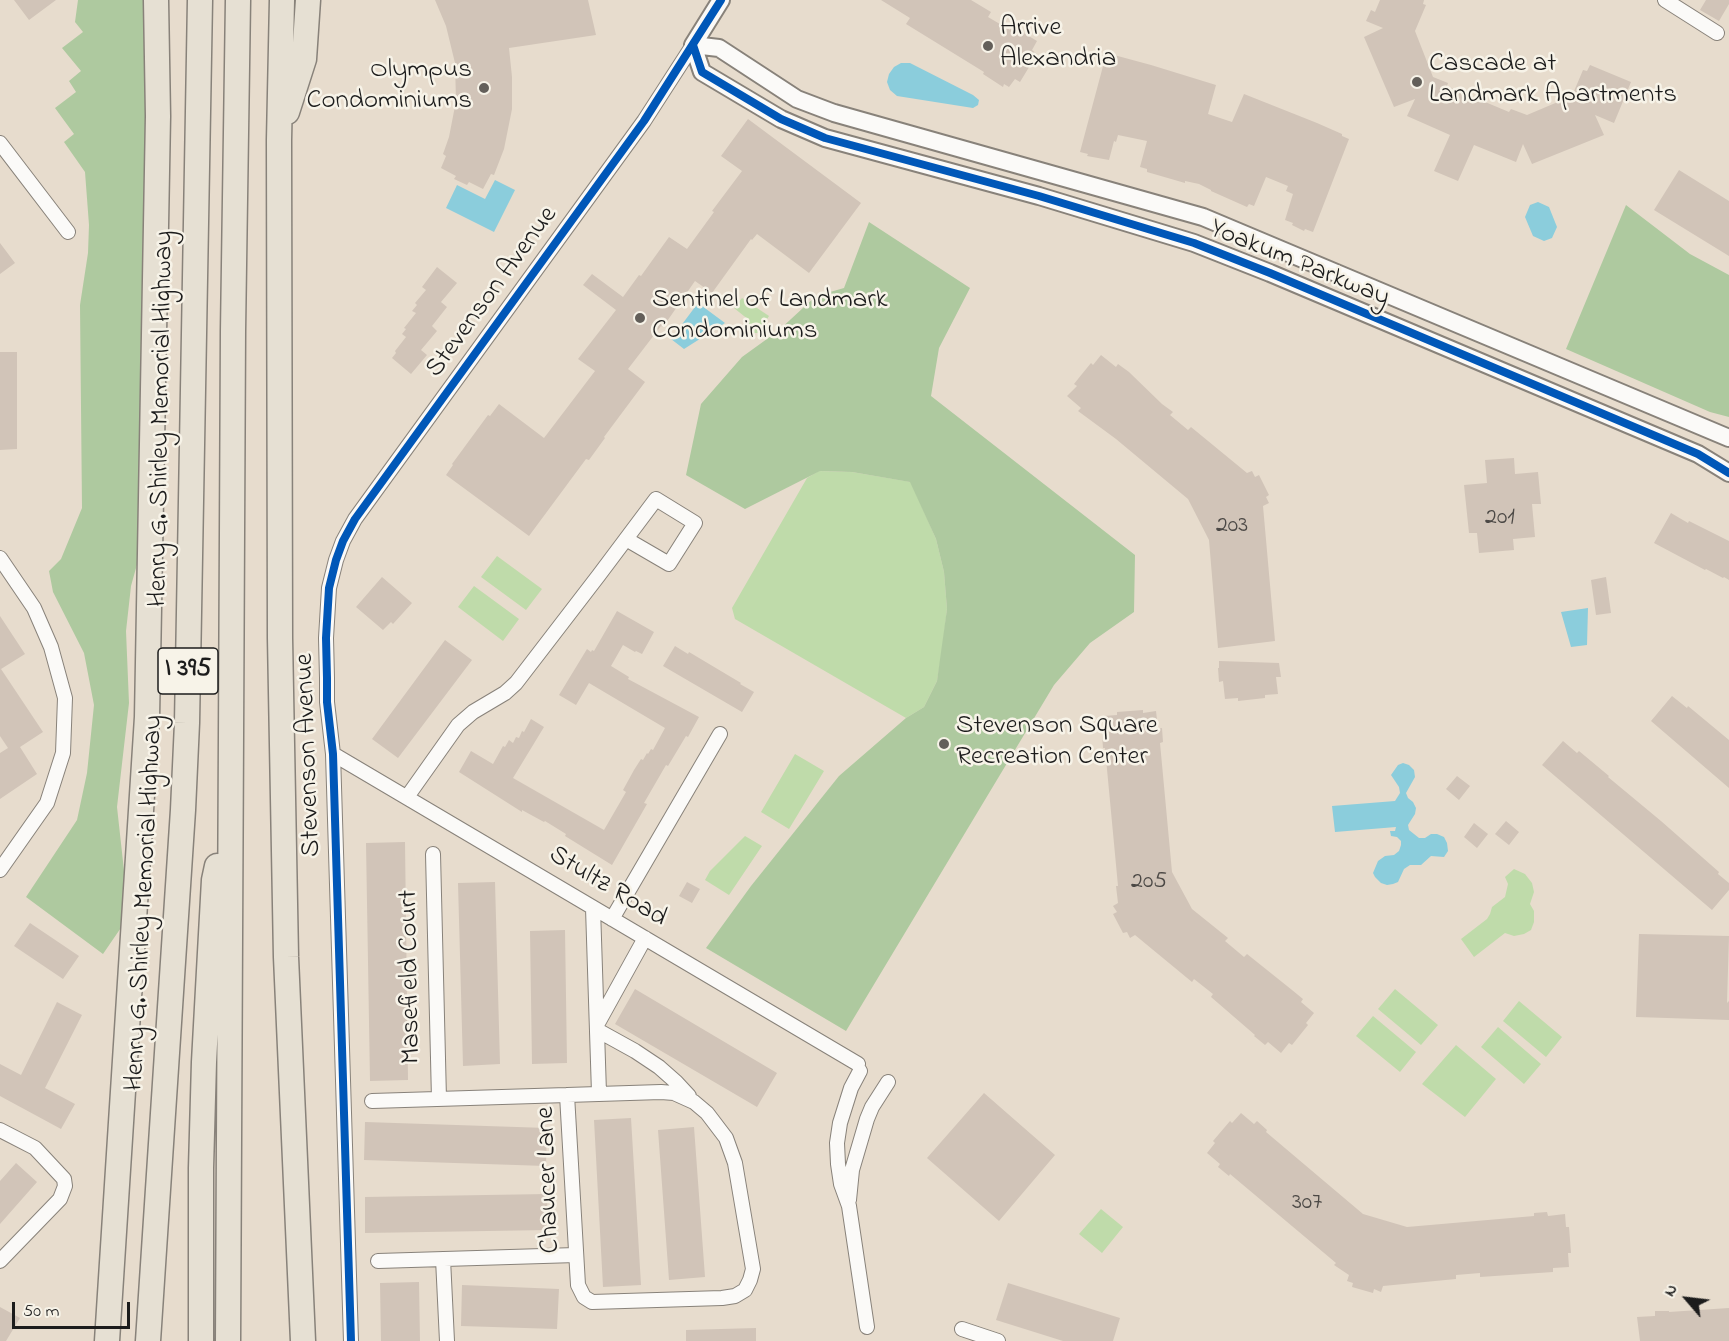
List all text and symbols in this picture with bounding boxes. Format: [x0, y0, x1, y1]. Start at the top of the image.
place label: Arrive Alexandria [1000, 14, 1116, 77]
marker: Arrive Alexandria [981, 39, 995, 53]
place label: Cascade at Landmark Apartments [1429, 50, 1677, 113]
place label: Olympus Condominiums [307, 56, 472, 119]
marker: Cascade at Landmark Apartments [1410, 75, 1424, 89]
marker: Olympus Condominiums [477, 81, 491, 95]
street label: Stevenson Avenue [420, 201, 566, 385]
street label: Yoakum Parkway [1204, 214, 1394, 316]
street label: Henry G. Shirley Memorial Highway [144, 230, 182, 608]
place label: Sentinel of Landmark Condominiums [652, 286, 887, 349]
marker: Sentinel of Landmark Condominiums [633, 311, 647, 325]
house number: 201 [1485, 505, 1515, 533]
house number: 203 [1216, 513, 1248, 541]
road number: I 395 [158, 648, 218, 694]
street label: Stevenson Avenue [290, 653, 330, 857]
place label: Stevenson Square Recreation Center [956, 712, 1158, 775]
street label: Henry G. Shirley Memorial Highway [120, 714, 172, 1092]
marker: Stevenson Square Recreation Center [937, 737, 951, 751]
street label: Stultz Road [542, 840, 672, 936]
house number: 205 [1131, 869, 1167, 897]
street label: Masefield Court [394, 890, 430, 1064]
street label: Chaucer Lane [531, 1106, 569, 1254]
house number: 307 [1292, 1190, 1322, 1218]
north arrow [1657, 1269, 1717, 1329]
text: N [1658, 1280, 1684, 1301]
scale bar [15, 1290, 134, 1328]
text: 50 m [23, 1299, 60, 1325]

